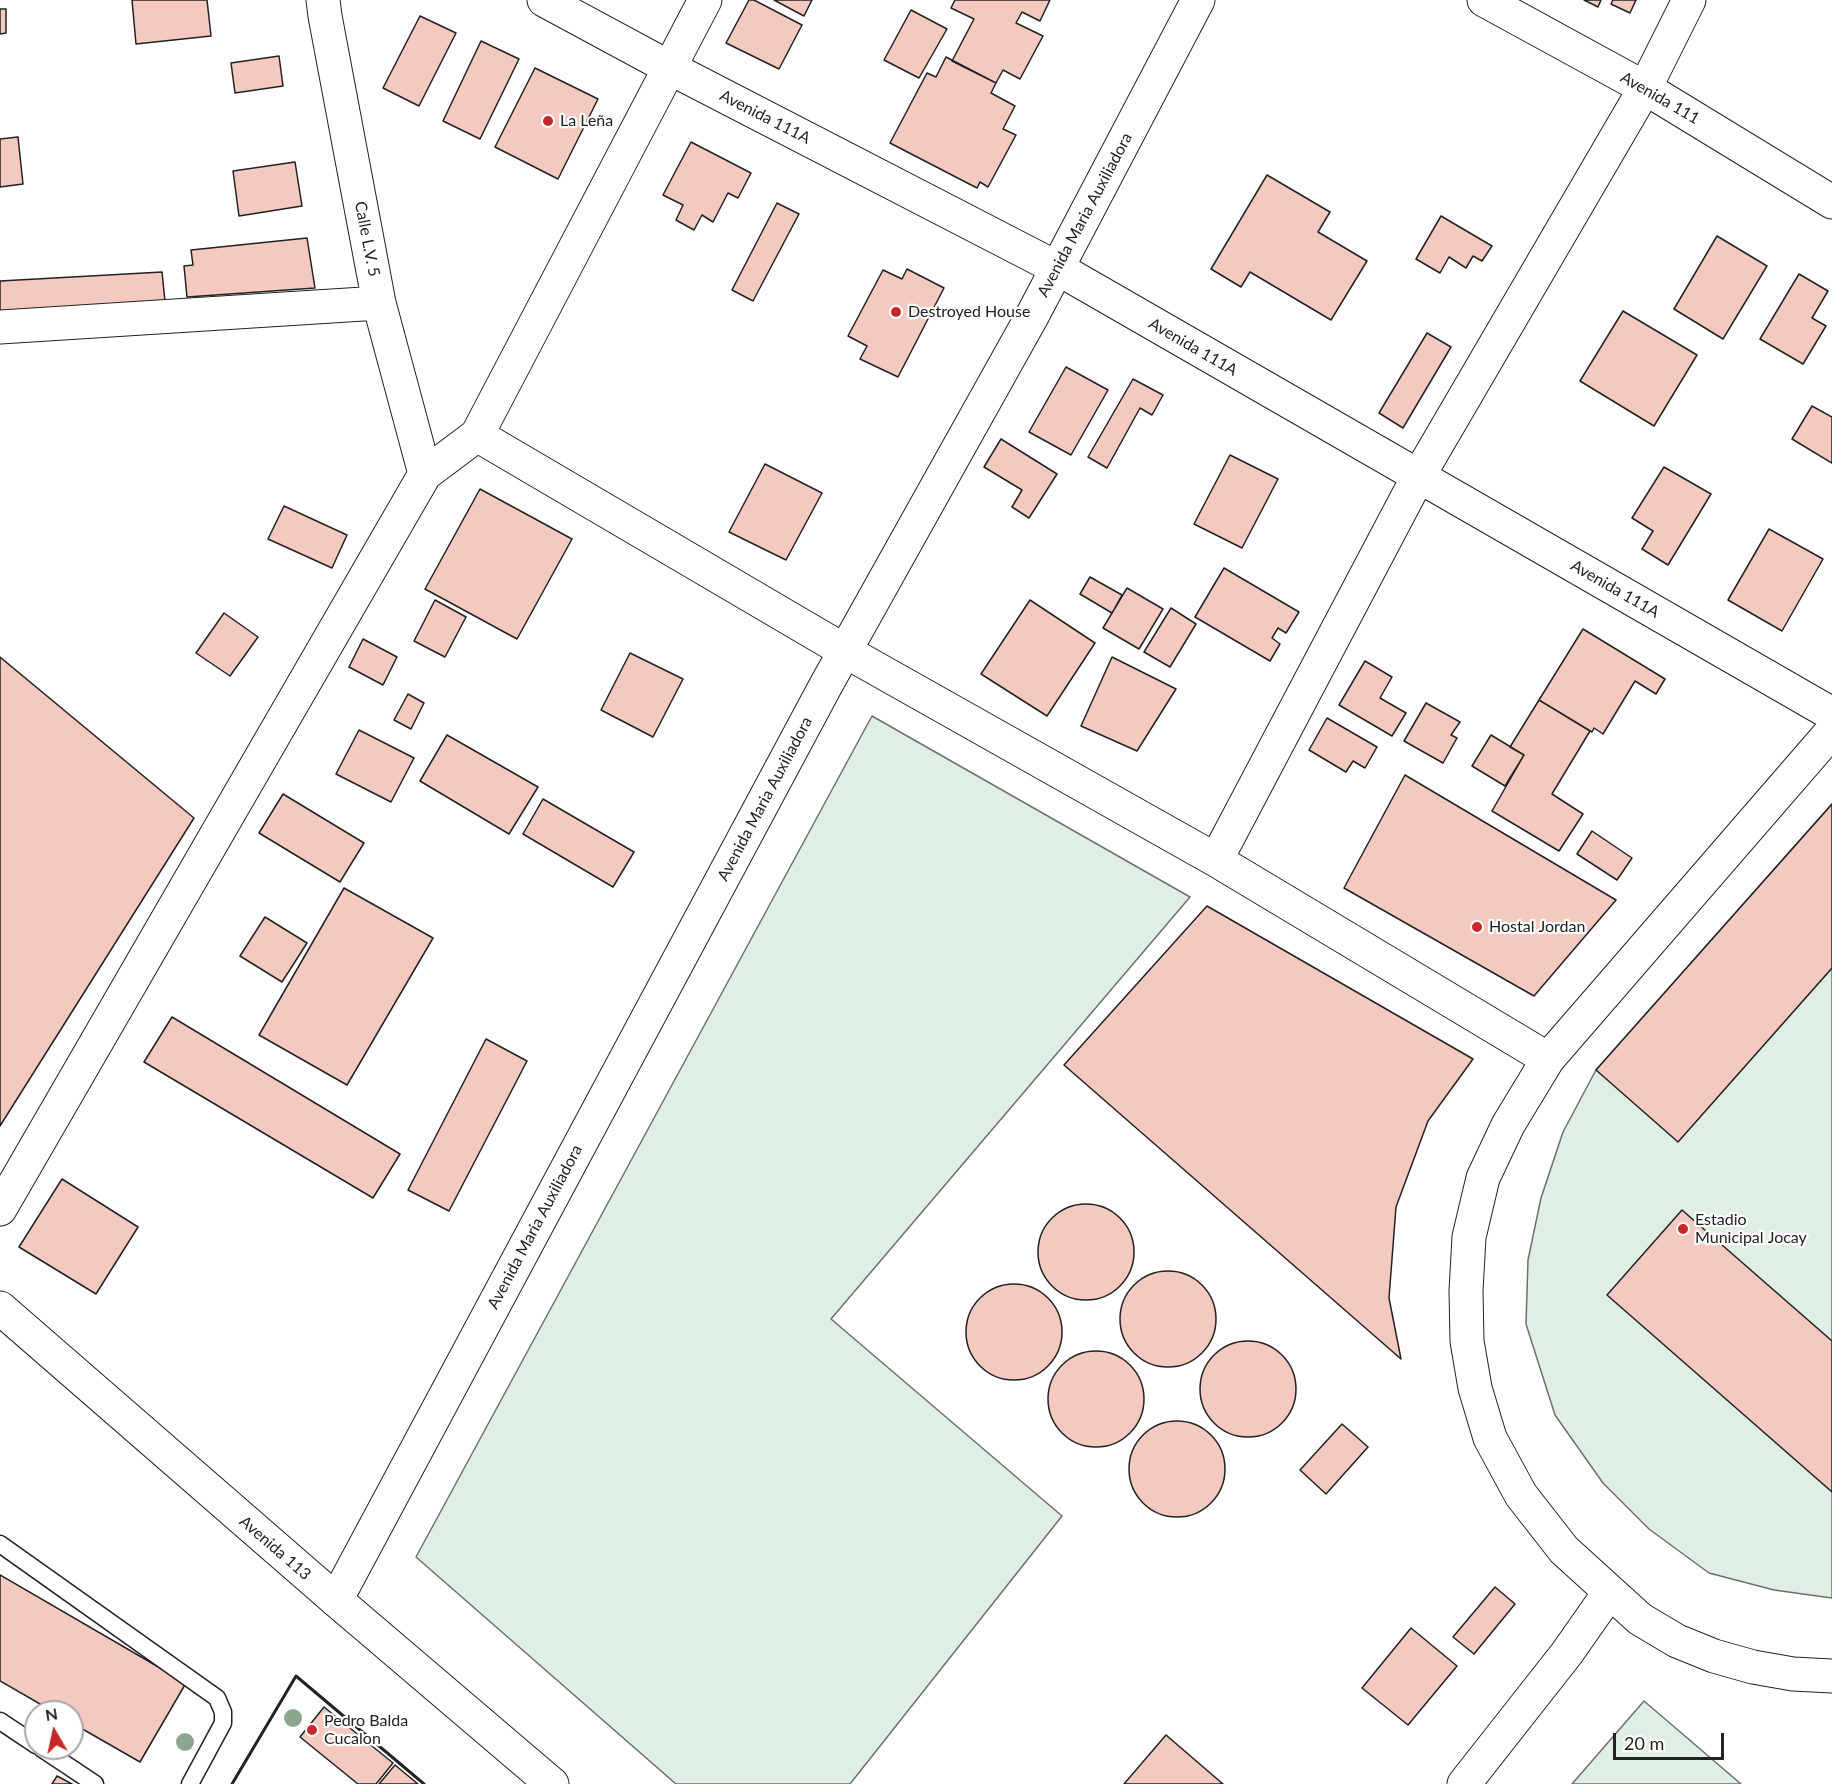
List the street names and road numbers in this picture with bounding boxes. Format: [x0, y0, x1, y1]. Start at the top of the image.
street label: Avenida 111 [1617, 68, 1703, 128]
street label: Avenida 111A [716, 86, 814, 148]
street label: Avenida Maria Auxiliadora [1033, 130, 1137, 300]
street label: Calle L.V. 5 [350, 200, 384, 278]
street label: Avenida 111A [1145, 314, 1241, 380]
street label: Avenida 111A [1567, 556, 1663, 622]
street label: Avenida Maria Auxiliadora [713, 714, 817, 884]
street label: Avenida Maria Auxiliadora [483, 1142, 587, 1312]
street label: Avenida 113 [235, 1512, 315, 1584]

